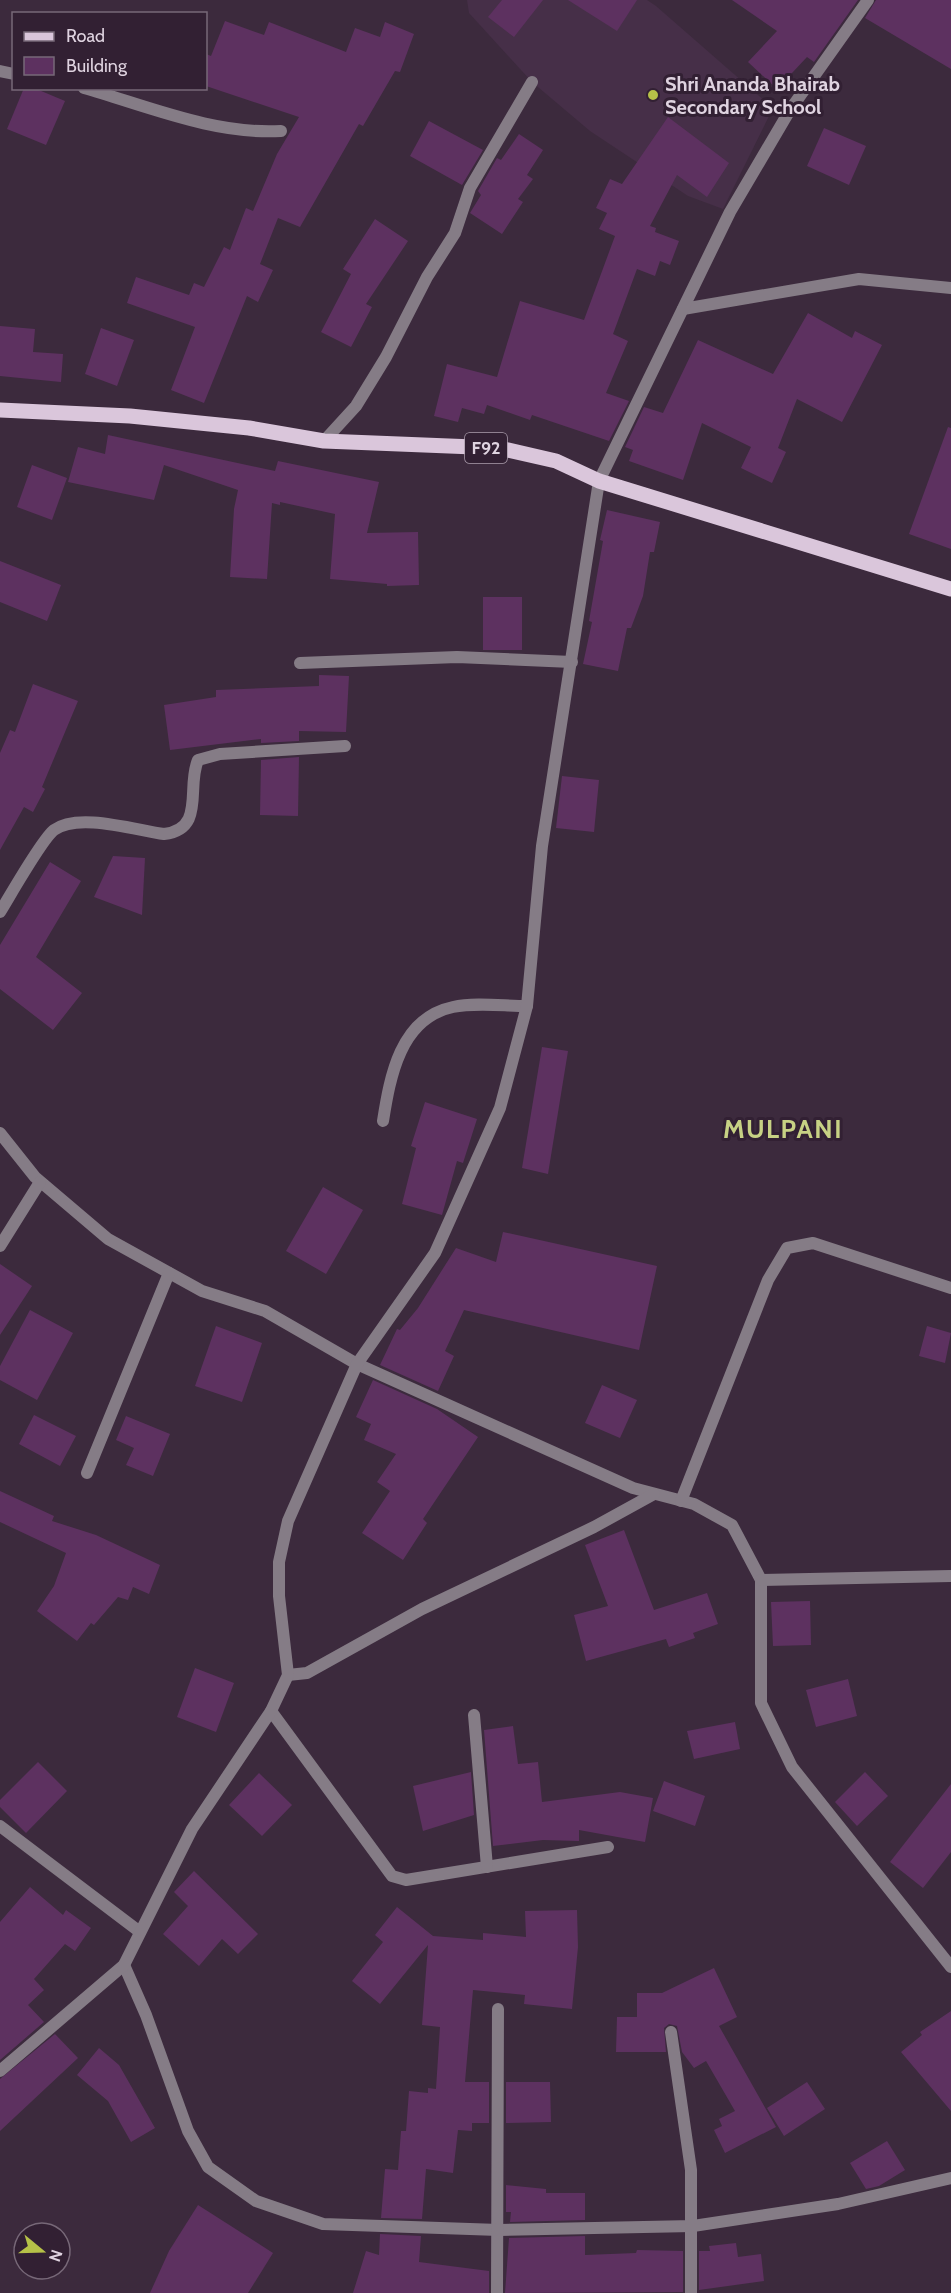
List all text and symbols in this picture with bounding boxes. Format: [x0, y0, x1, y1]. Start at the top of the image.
legend [12, 12, 207, 90]
text: Road [66, 25, 105, 47]
text: Building [66, 55, 128, 77]
place label: Shri Ananda Bhairab Secondary School [665, 72, 840, 119]
marker: Shri Ananda Bhairab Secondary School [646, 88, 660, 102]
road number: F92 [465, 433, 507, 463]
district label: MULPANI [723, 1113, 843, 1145]
north arrow [12, 2221, 72, 2281]
text: N [45, 2247, 67, 2264]

